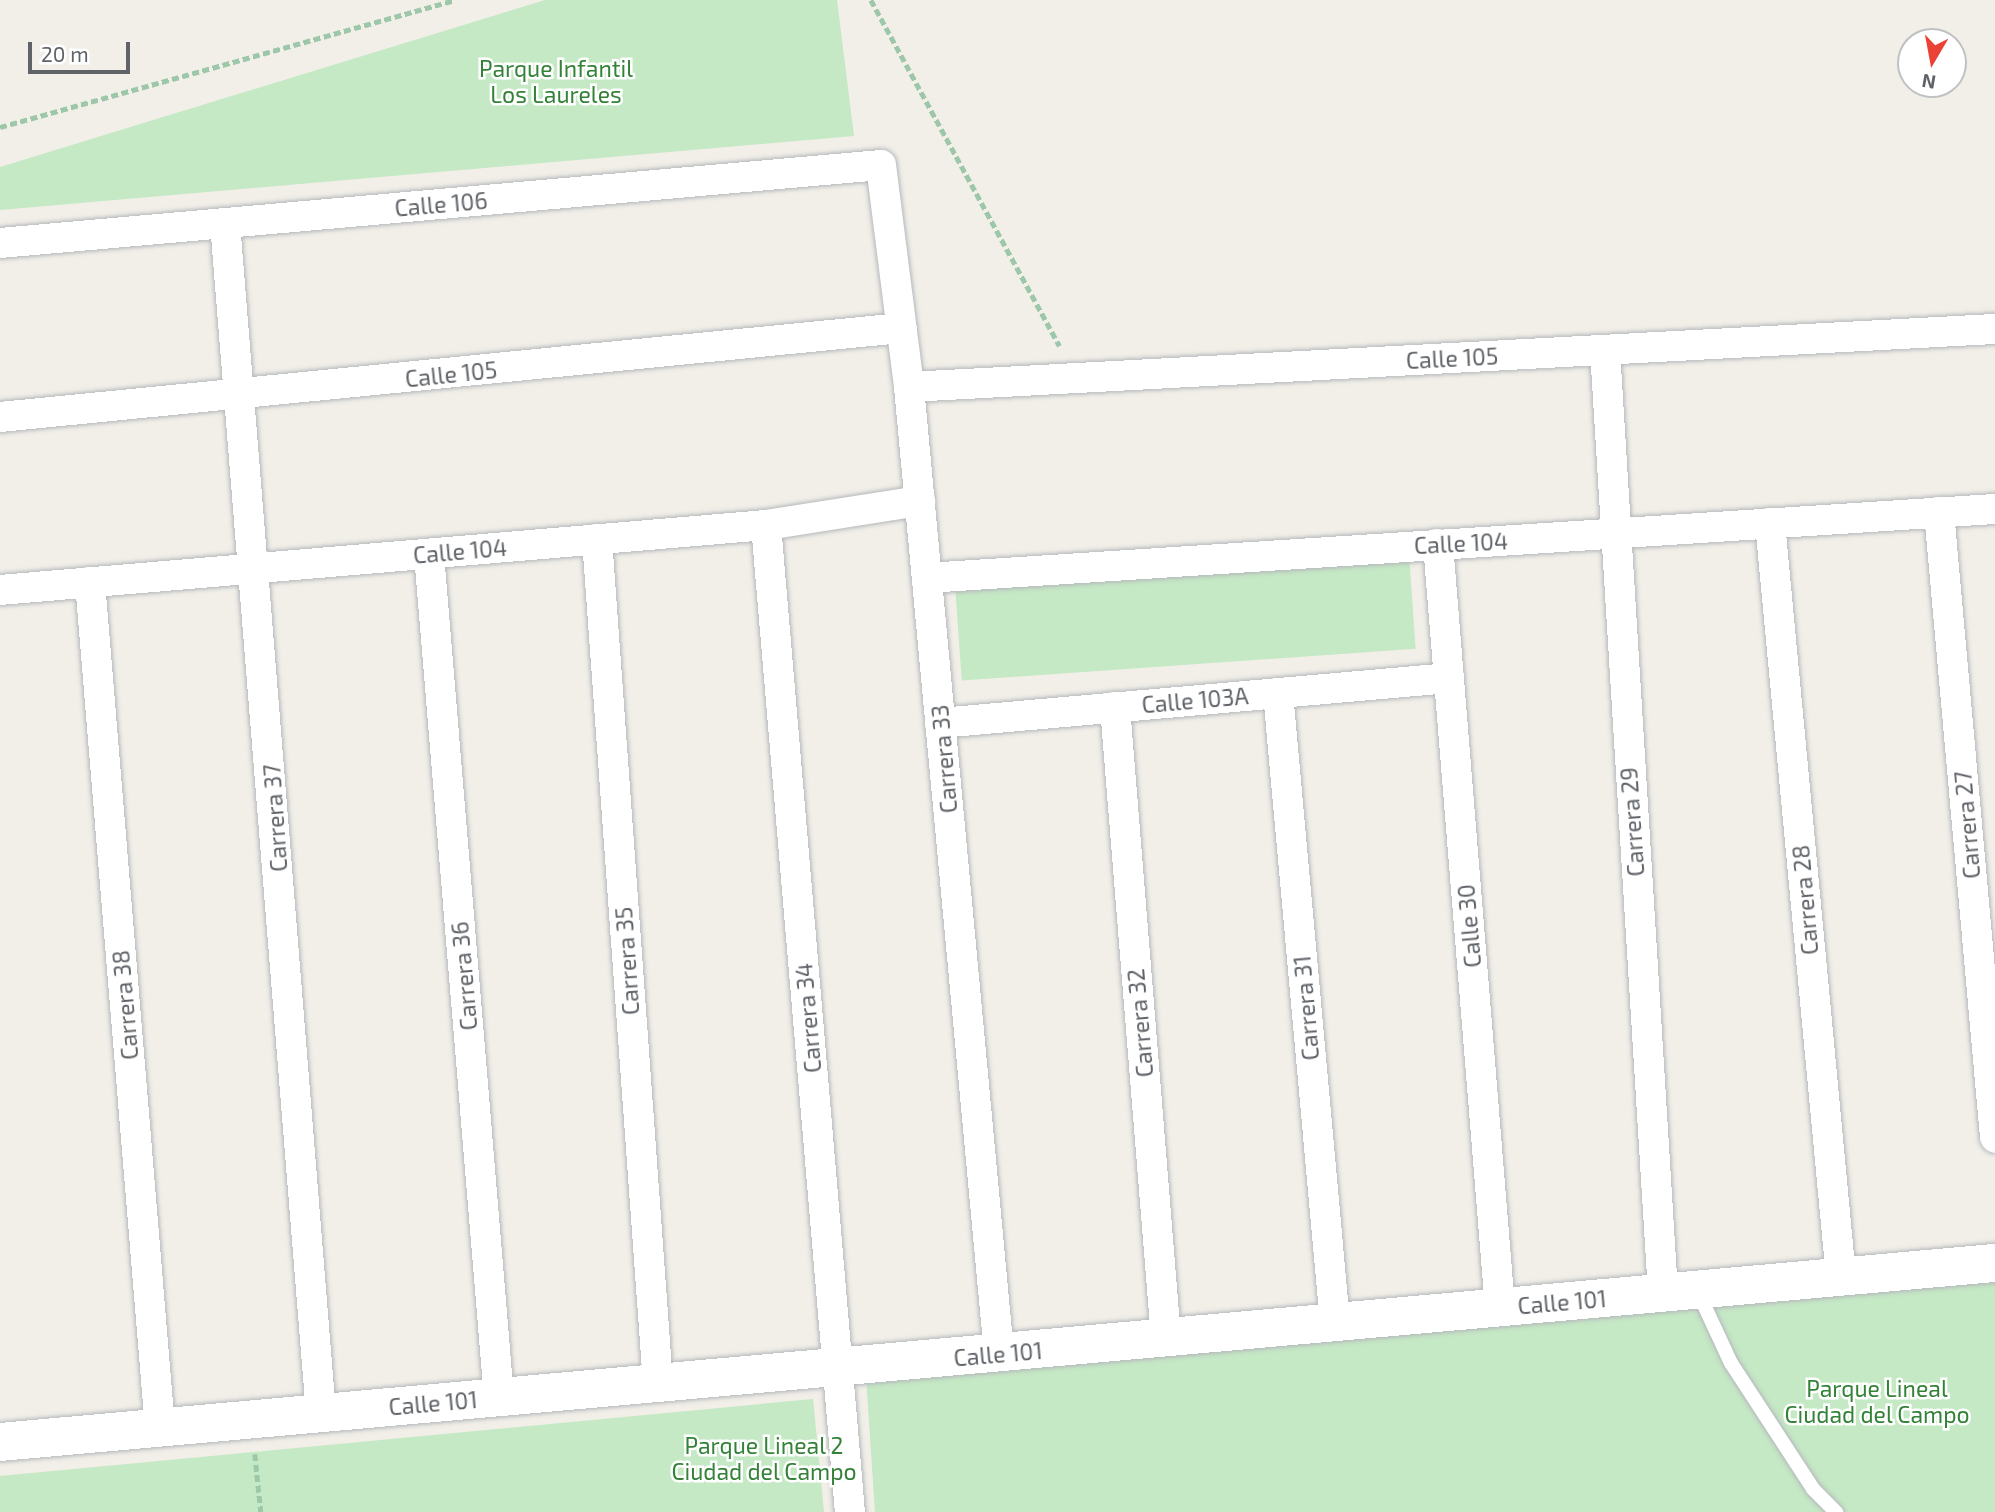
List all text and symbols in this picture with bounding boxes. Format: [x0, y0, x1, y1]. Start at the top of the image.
scale bar [32, 28, 133, 72]
north arrow [1897, 28, 1967, 98]
text: 20 m [41, 41, 89, 66]
park label: Parque Infantil Los Laureles [479, 54, 633, 108]
text: N [1920, 70, 1937, 95]
street label: Calle 106 [393, 186, 489, 222]
street label: Calle 105 [1405, 342, 1499, 374]
street label: Calle 105 [404, 355, 498, 393]
street label: Calle 104 [1413, 527, 1509, 559]
street label: Calle 104 [412, 533, 508, 569]
street label: Calle 103A [1141, 682, 1249, 718]
street label: Carrera 33 [926, 704, 962, 814]
street label: Carrera 37 [257, 763, 293, 873]
street label: Carrera 29 [1614, 767, 1650, 877]
street label: Carrera 27 [1949, 770, 1985, 880]
street label: Carrera 28 [1786, 844, 1824, 956]
street label: Calle 30 [1452, 883, 1486, 969]
street label: Carrera 35 [609, 906, 645, 1016]
street label: Carrera 36 [445, 920, 483, 1032]
street label: Carrera 38 [106, 949, 144, 1061]
street label: Carrera 31 [1288, 954, 1324, 1062]
street label: Carrera 34 [789, 962, 827, 1074]
street label: Carrera 32 [1122, 968, 1158, 1078]
street label: Calle 101 [1516, 1284, 1608, 1320]
street label: Calle 101 [952, 1336, 1044, 1372]
park label: Parque Lineal Ciudad del Campo [1784, 1374, 1970, 1428]
street label: Calle 101 [387, 1385, 479, 1421]
park label: Parque Lineal 2 Ciudad del Campo [671, 1431, 857, 1485]

